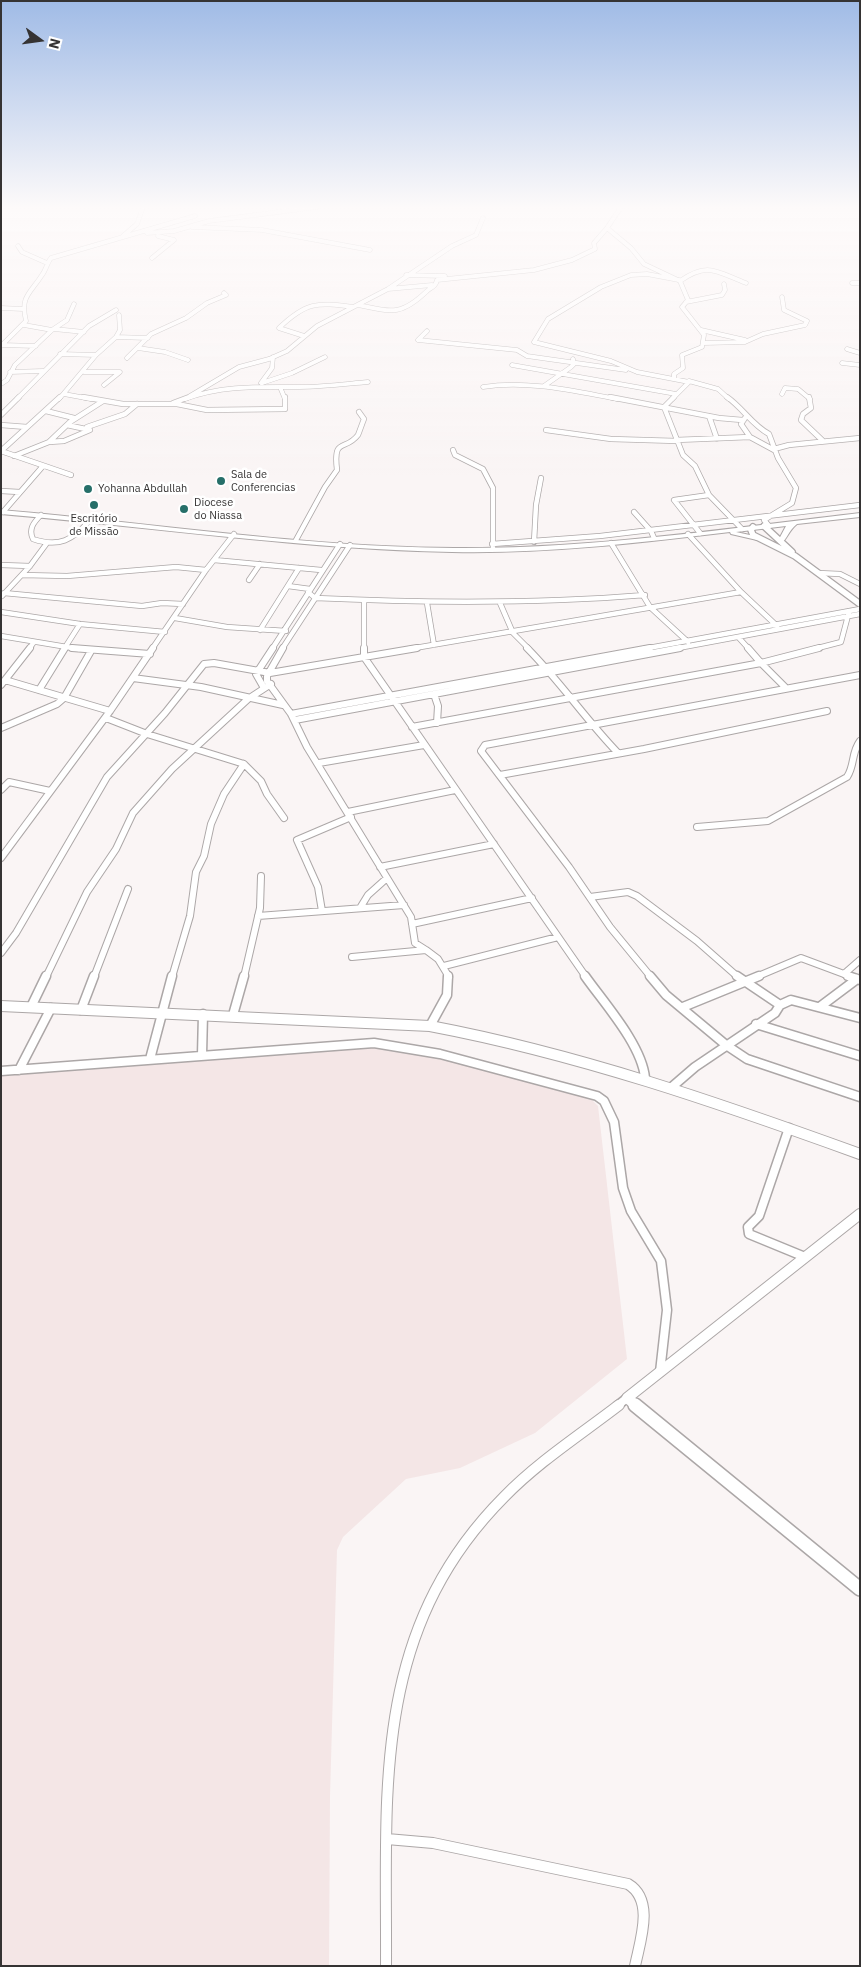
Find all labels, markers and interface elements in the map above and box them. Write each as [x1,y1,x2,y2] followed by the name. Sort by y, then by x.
[15,15,65,65] north arrow
[45,37,65,51] text: N
[231,468,296,494] place label: Sala de Conferencias
[215,475,227,487] marker: Sala de Conferencias
[98,482,187,496] place label: Yohanna Abdullah
[82,483,94,495] marker: Yohanna Abdullah
[194,496,242,522] place label: Diocese do Niassa
[88,499,100,511] marker: Escritório de Missão
[178,503,190,515] marker: Diocese do Niassa
[69,512,119,538] place label: Escritório de Missão

